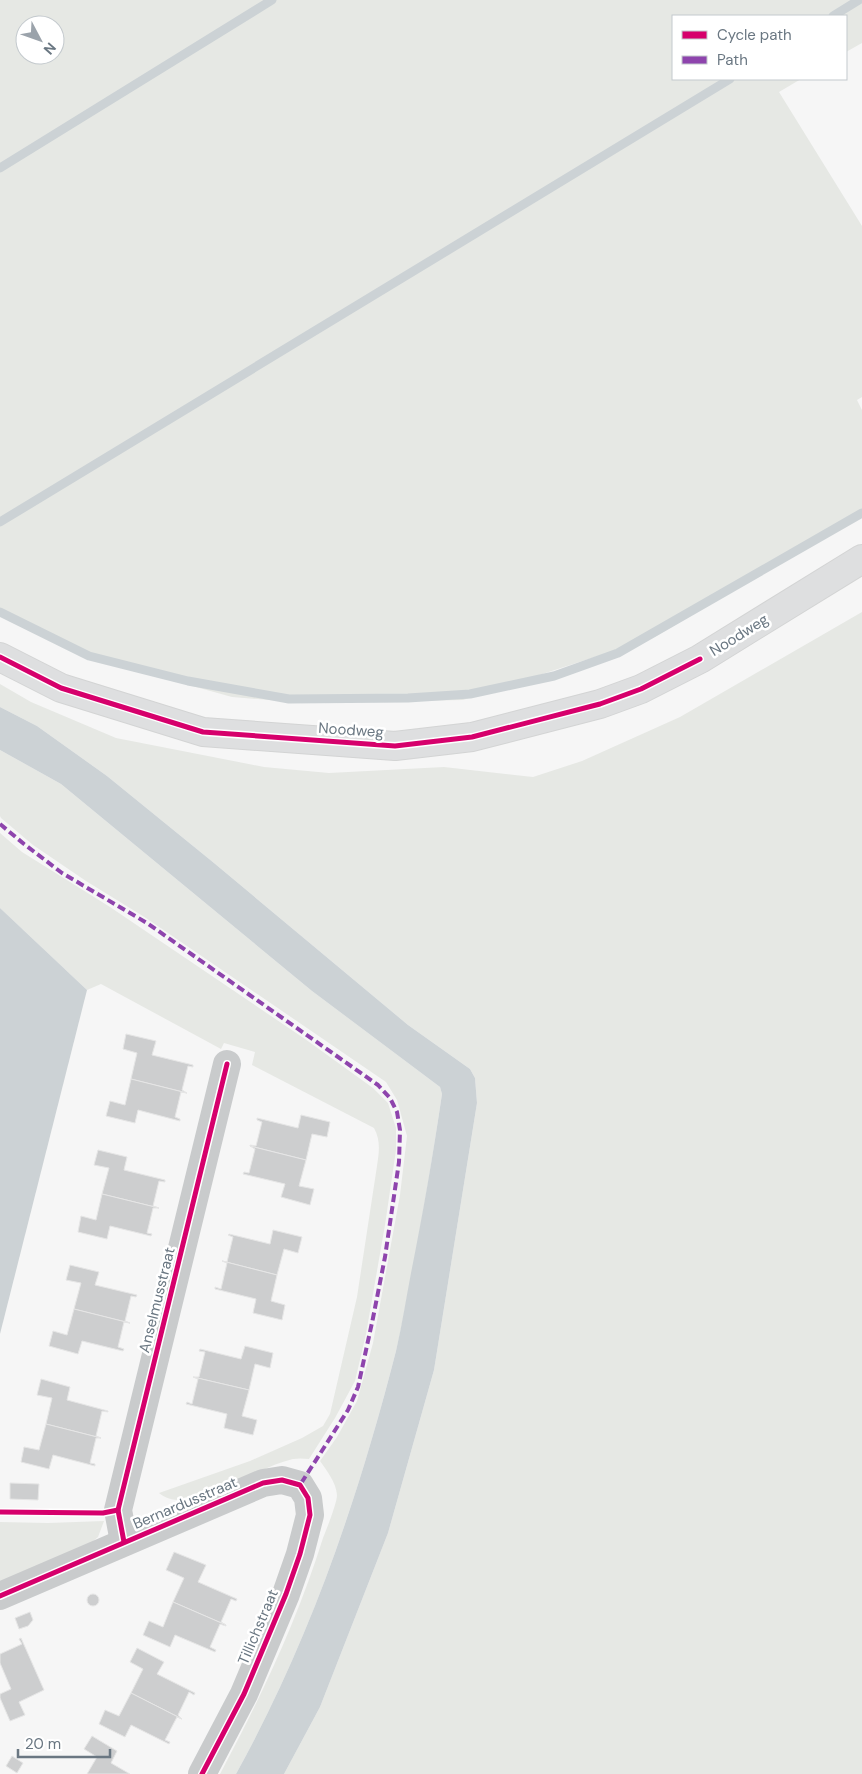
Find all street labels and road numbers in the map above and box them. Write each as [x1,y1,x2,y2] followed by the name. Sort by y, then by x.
[706,609,772,661] street label: Noodweg
[318,718,384,742] street label: Noodweg
[134,1245,180,1355] street label: Anselmusstraat
[130,1472,240,1534] street label: Bernardusstraat
[233,1586,283,1668] street label: Tillichstraat

